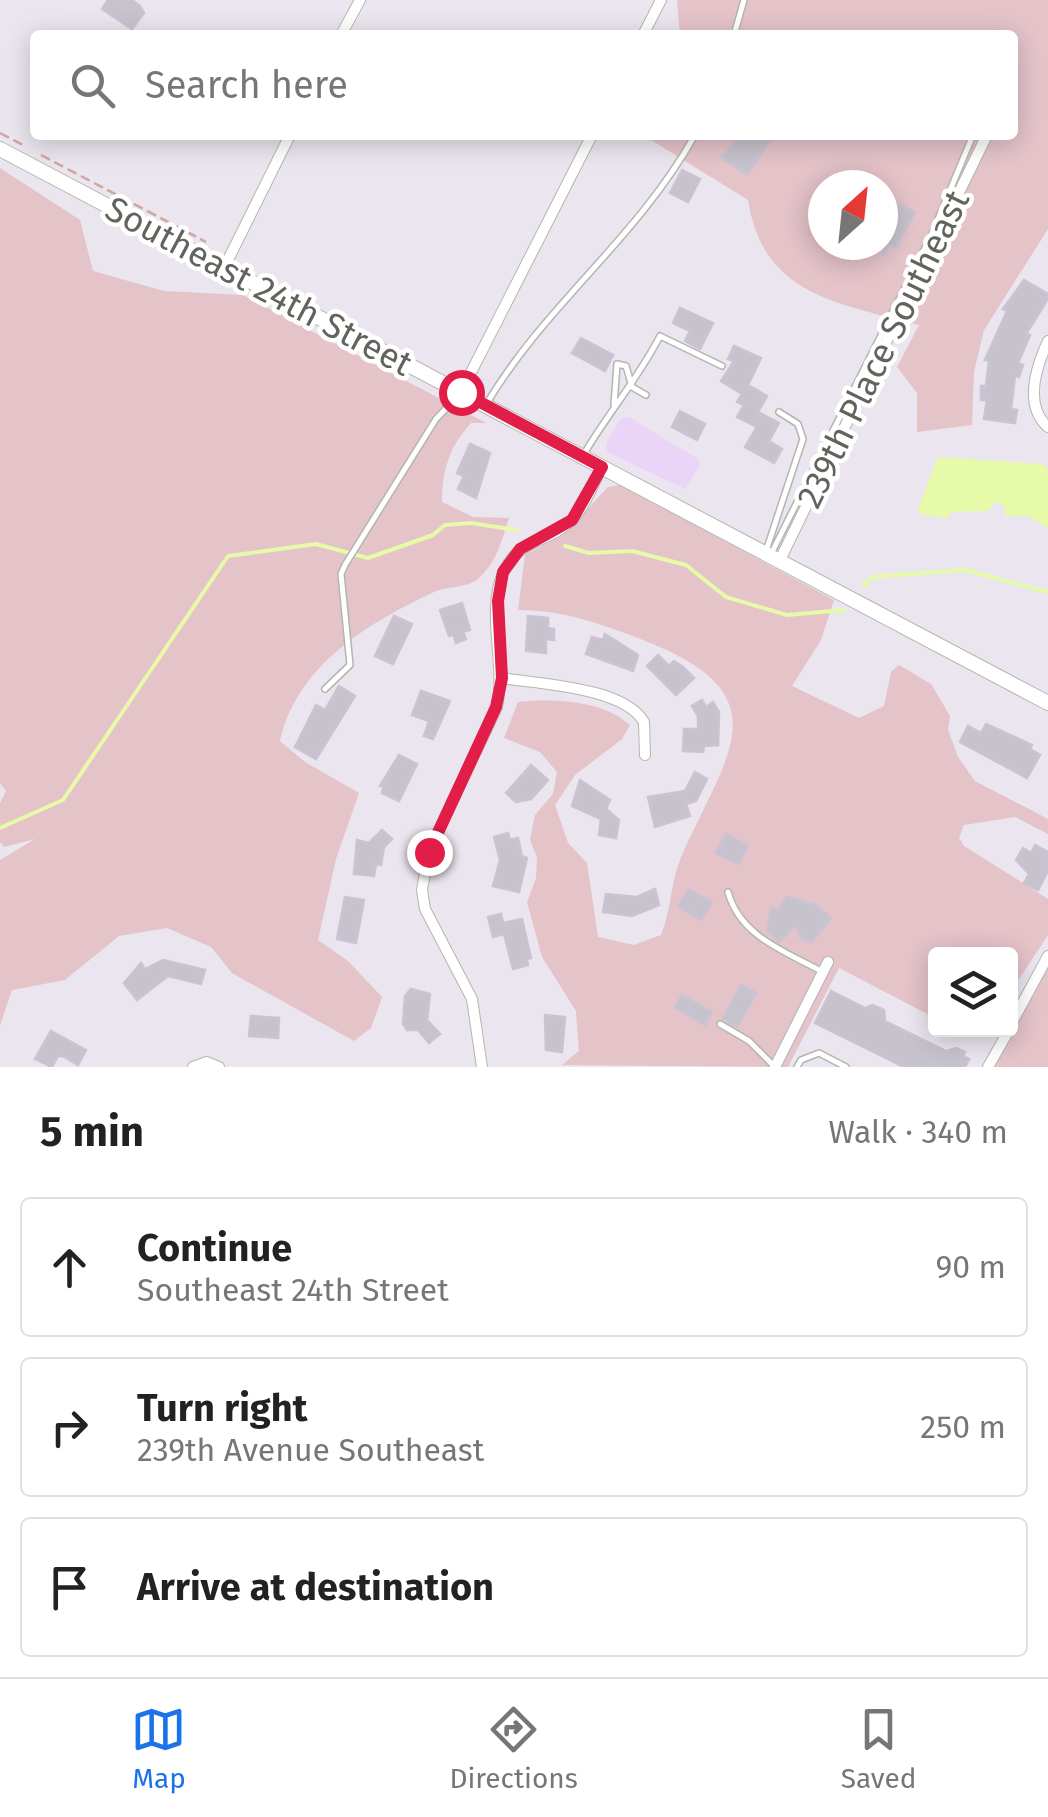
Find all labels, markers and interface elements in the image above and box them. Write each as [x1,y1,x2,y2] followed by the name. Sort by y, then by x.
[30,30,1018,140] search box
[65,58,120,113] icon: search
[145,62,348,108] text: Search here
[808,170,898,260] north arrow
[788,183,978,515] street label: 239th Place Southeast
[99,187,420,385] street label: Southeast 24th Street
[439,370,485,416] route start
[407,830,453,876] route end
[928,947,1018,1037] map controls
[928,947,1018,1037] button: layers
[40,1107,144,1157] text: 5 min
[828,1113,1008,1151] text: Walk · 340 m
[137,1225,292,1271] text: Continue
[42,1240,97,1295] icon: ahead
[935,1248,1006,1286] text: 90 m
[137,1271,449,1309] text: Southeast 24th Street
[137,1385,307,1431] text: Turn right
[42,1400,97,1455] icon: right
[920,1408,1006,1446] text: 250 m
[137,1431,484,1469] text: 239th Avenue Southeast
[42,1560,97,1615] icon: arrive
[137,1564,494,1610] text: Arrive at destination
[131,1702,186,1795] tab: Map
[449,1702,578,1795] tab: Directions
[841,1702,917,1795] tab: Saved

